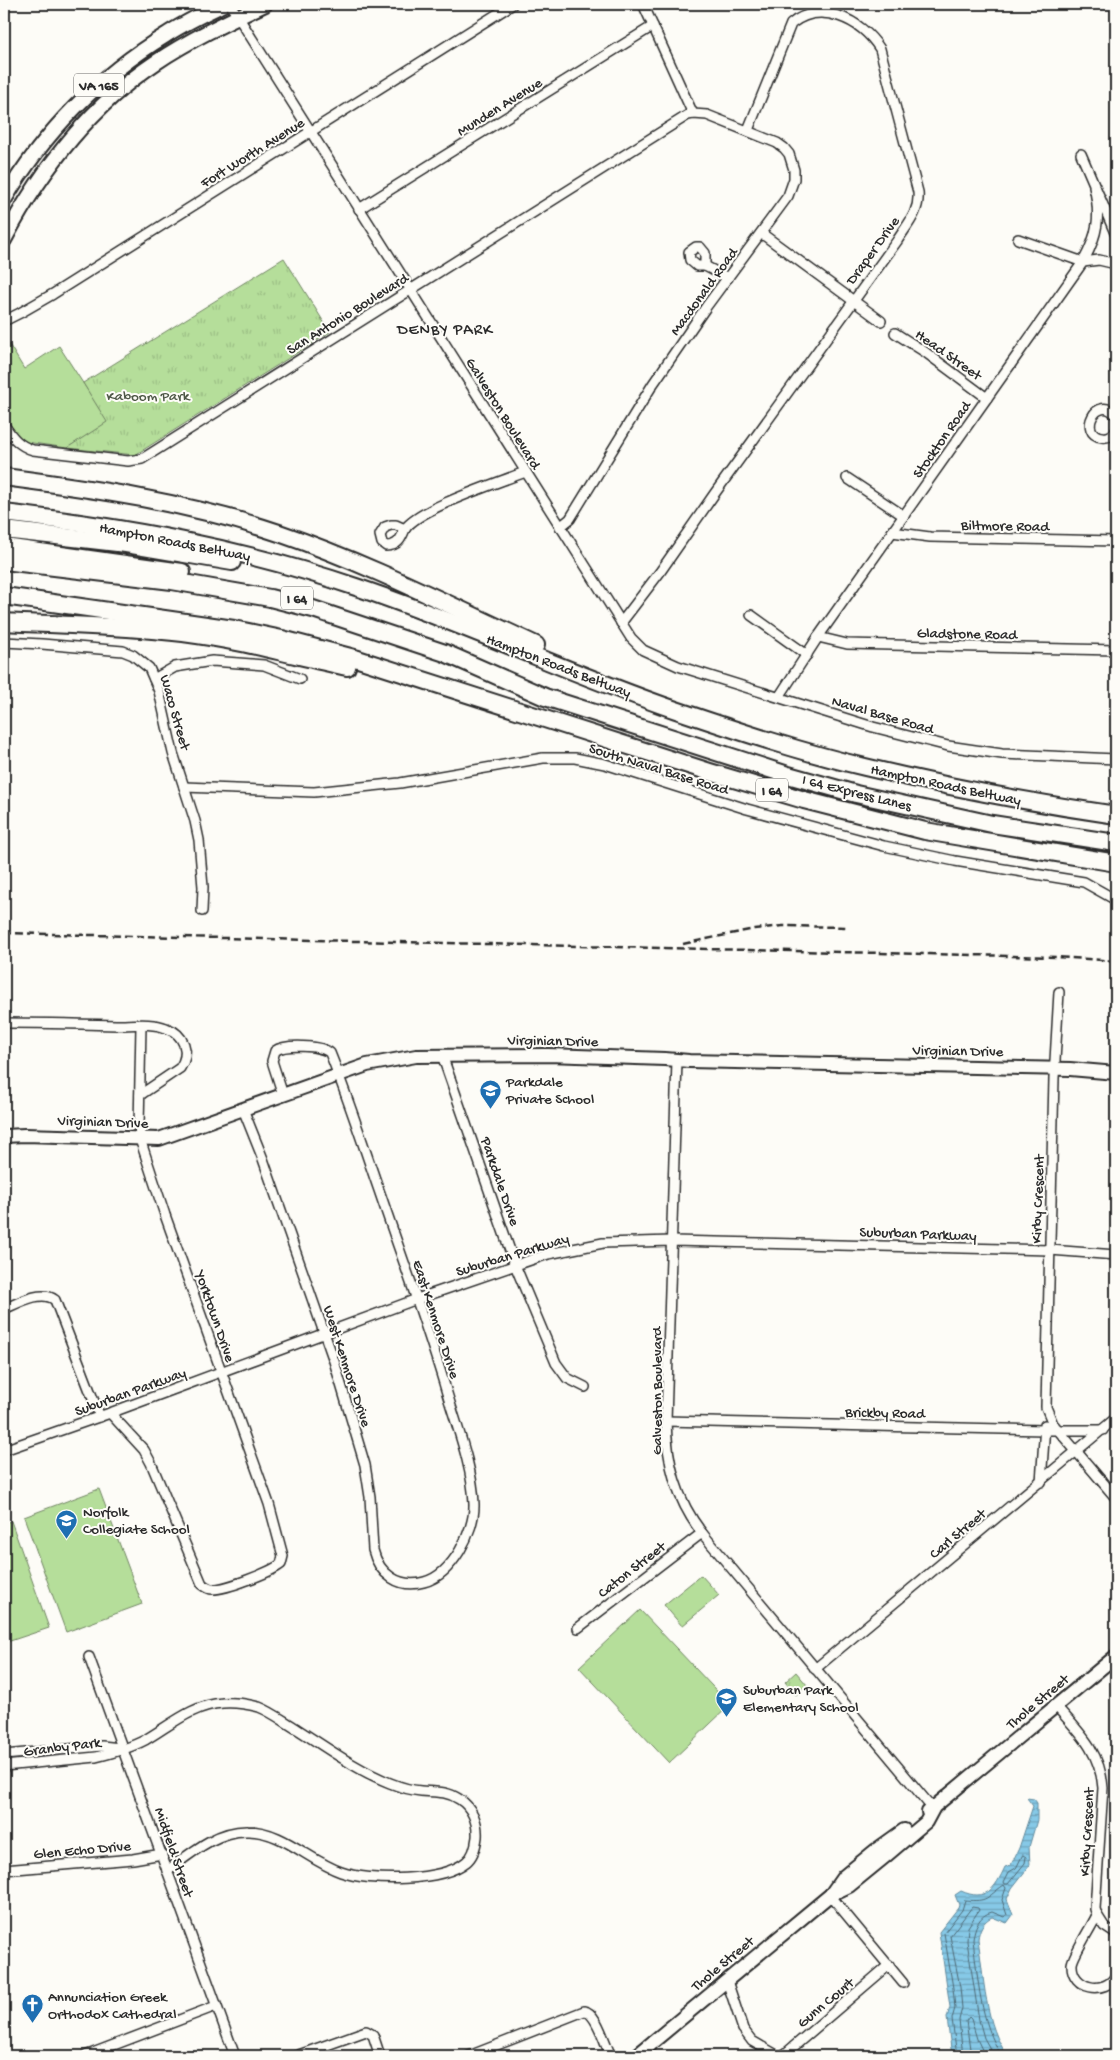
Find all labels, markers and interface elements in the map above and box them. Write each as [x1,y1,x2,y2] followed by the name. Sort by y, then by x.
[74,74,124,96] road number: VA 165
[454,74,546,141] street label: Munden Avenue
[197,114,309,193] street label: Fort Worth Avenue
[842,213,905,290] street label: Draper Drive
[667,244,743,340] street label: Macdonald Road
[284,269,413,359] street label: San Antonio Boulevard
[396,322,494,341] district label: DENBY PARK
[911,326,986,386] street label: Head Street
[461,355,545,474] street label: Galveston Boulevard
[107,388,191,406] park label: Kaboom Park
[909,397,977,482] street label: Stockton Road
[960,517,1050,537] street label: Biltmore Road
[98,519,252,567] street label: Hampton Roads Beltway
[281,586,313,610] road number: I 64
[917,625,1019,645] street label: Gladstone Road
[483,631,634,703] street label: Hampton Roads Beltway
[155,673,194,754] street label: Waco Street
[829,693,937,739] street label: Naval Base Road
[586,740,732,800] street label: South Naval Base Road
[869,761,1023,811] street label: Hampton Roads Beltway
[800,772,913,816] street label: I 64 Express Lanes
[756,778,788,802] road number: I 64
[506,1032,599,1052] street label: Virginian Drive
[911,1042,1004,1062] street label: Virginian Drive
[505,1074,594,1109] place label: Parkdale Private School
[478,1078,502,1109] school or university icon: Parkdale Private School
[56,1112,149,1134] street label: Virginian Drive
[475,1134,523,1229] street label: Parkdale Drive
[1028,1153,1050,1244] street label: Kirby Crescent
[859,1224,977,1246] street label: Suburban Parkway
[454,1230,572,1282] street label: Suburban Parkway
[407,1258,463,1381] street label: East Kenmore Drive
[189,1267,238,1365] street label: Yorktown Drive
[318,1304,374,1430] street label: West Kenmore Drive
[649,1326,667,1455] street label: Galveston Boulevard
[73,1364,189,1421] street label: Suburban Parkway
[844,1404,926,1424] street label: Brickby Road
[83,1504,190,1539] place label: Norfolk Collegiate School
[926,1504,992,1563] street label: Carl Street
[55,1508,79,1539] school or university icon: Norfolk Collegiate School
[595,1537,671,1603] street label: Caton Street
[1003,1670,1075,1735] street label: Thole Street
[743,1682,859,1717] place label: Suburban Park Elementary School
[715,1686,739,1717] school or university icon: Suburban Park Elementary School
[23,1734,103,1762] street label: Granby Park
[1077,1786,1099,1877] street label: Kirby Crescent
[149,1805,197,1902] street label: Midfield Street
[33,1838,132,1864] street label: Glen Echo Drive
[688,1932,760,1997] street label: Thole Street
[794,1973,860,2033] street label: Gunn Court
[48,1989,176,2024] place label: Annunciation Greek Orthodox Cathedral
[20,1993,44,2024] church icon: Annunciation Greek Orthodox Cathedral

